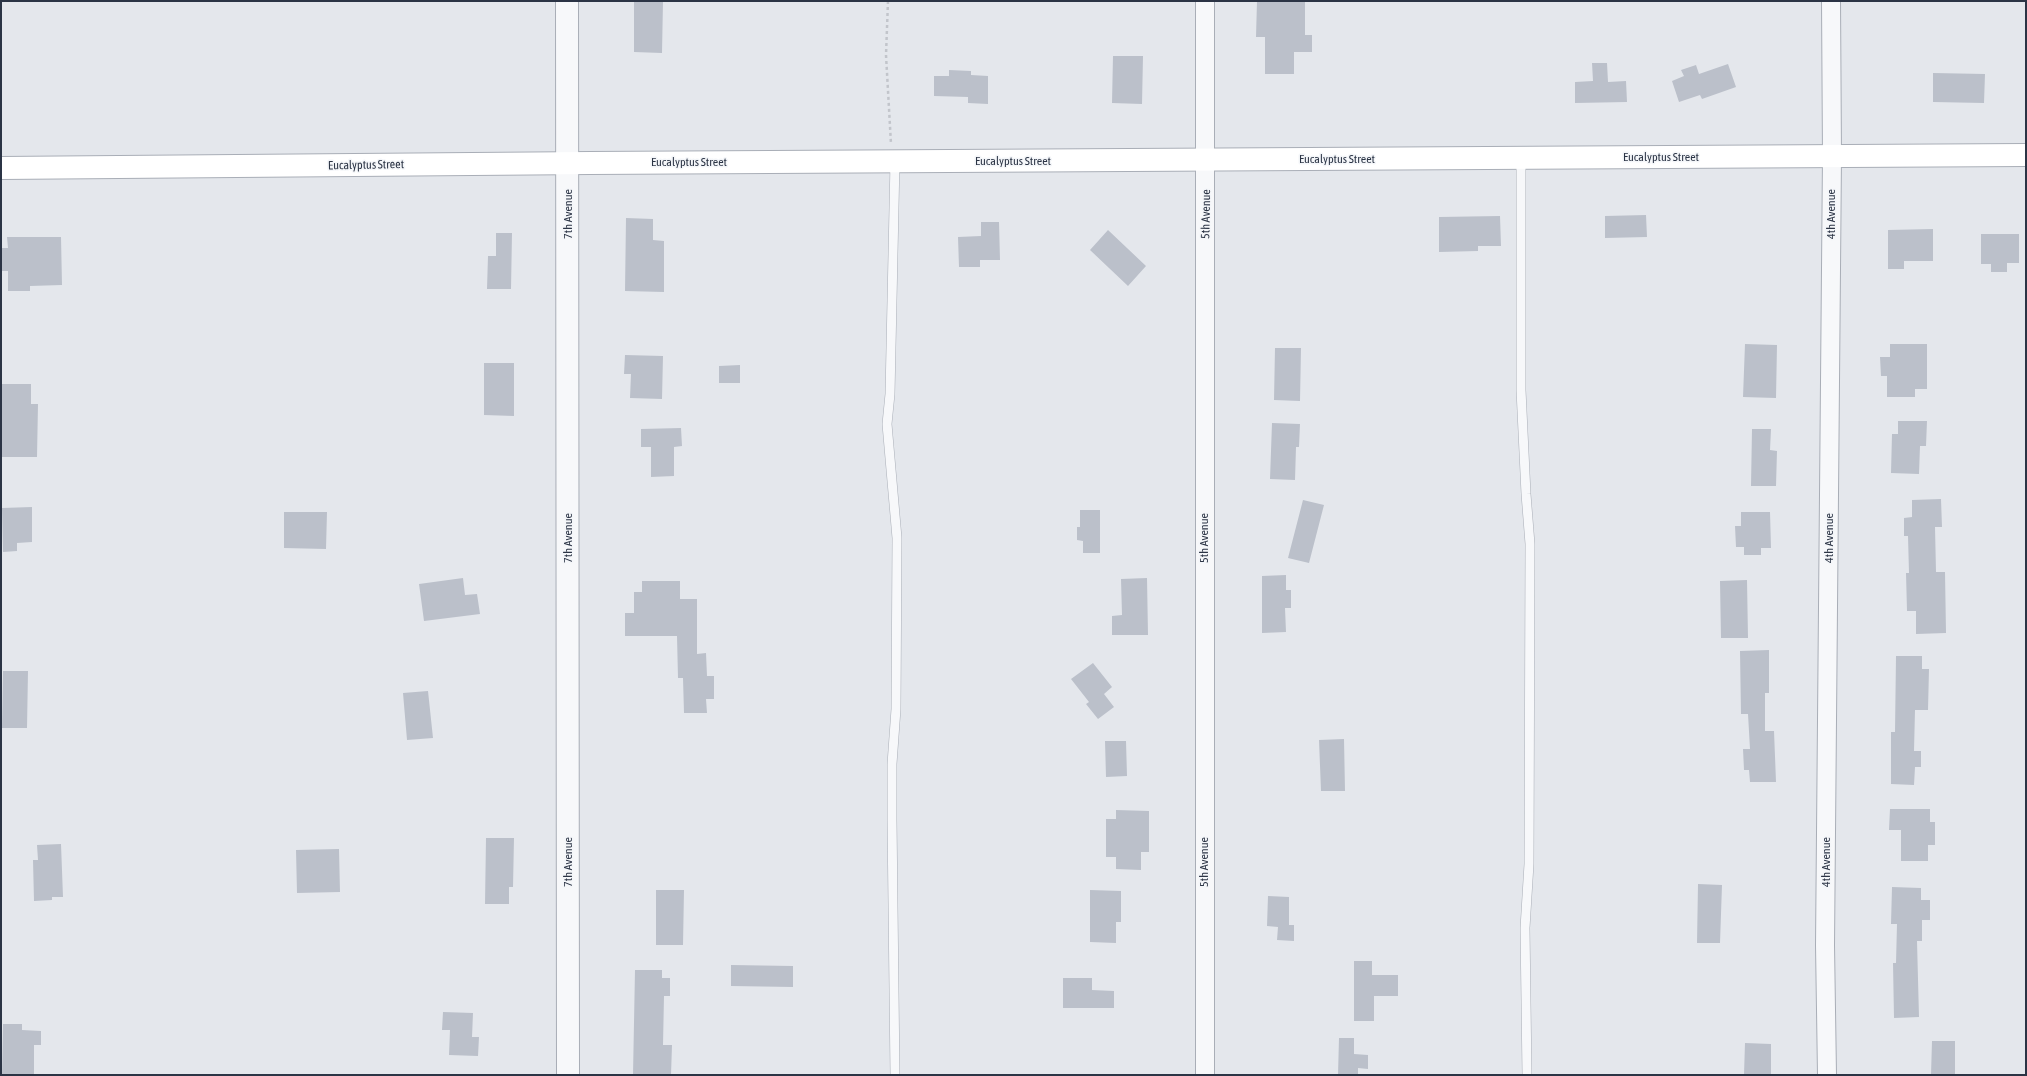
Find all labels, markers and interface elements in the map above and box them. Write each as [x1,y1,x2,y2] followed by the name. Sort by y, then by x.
[1623,150,1699,164] street label: Eucalyptus Street
[1299,152,1375,166] street label: Eucalyptus Street
[975,154,1051,168] street label: Eucalyptus Street
[651,155,727,169] street label: Eucalyptus Street
[328,157,404,173] street label: Eucalyptus Street
[561,189,575,239] street label: 7th Avenue
[1198,189,1214,239] street label: 5th Avenue
[1824,189,1838,239] street label: 4th Avenue
[561,513,575,563] street label: 7th Avenue
[1197,513,1211,563] street label: 5th Avenue
[1822,513,1836,563] street label: 4th Avenue
[561,837,575,887] street label: 7th Avenue
[1197,837,1211,887] street label: 5th Avenue
[1819,837,1833,887] street label: 4th Avenue

